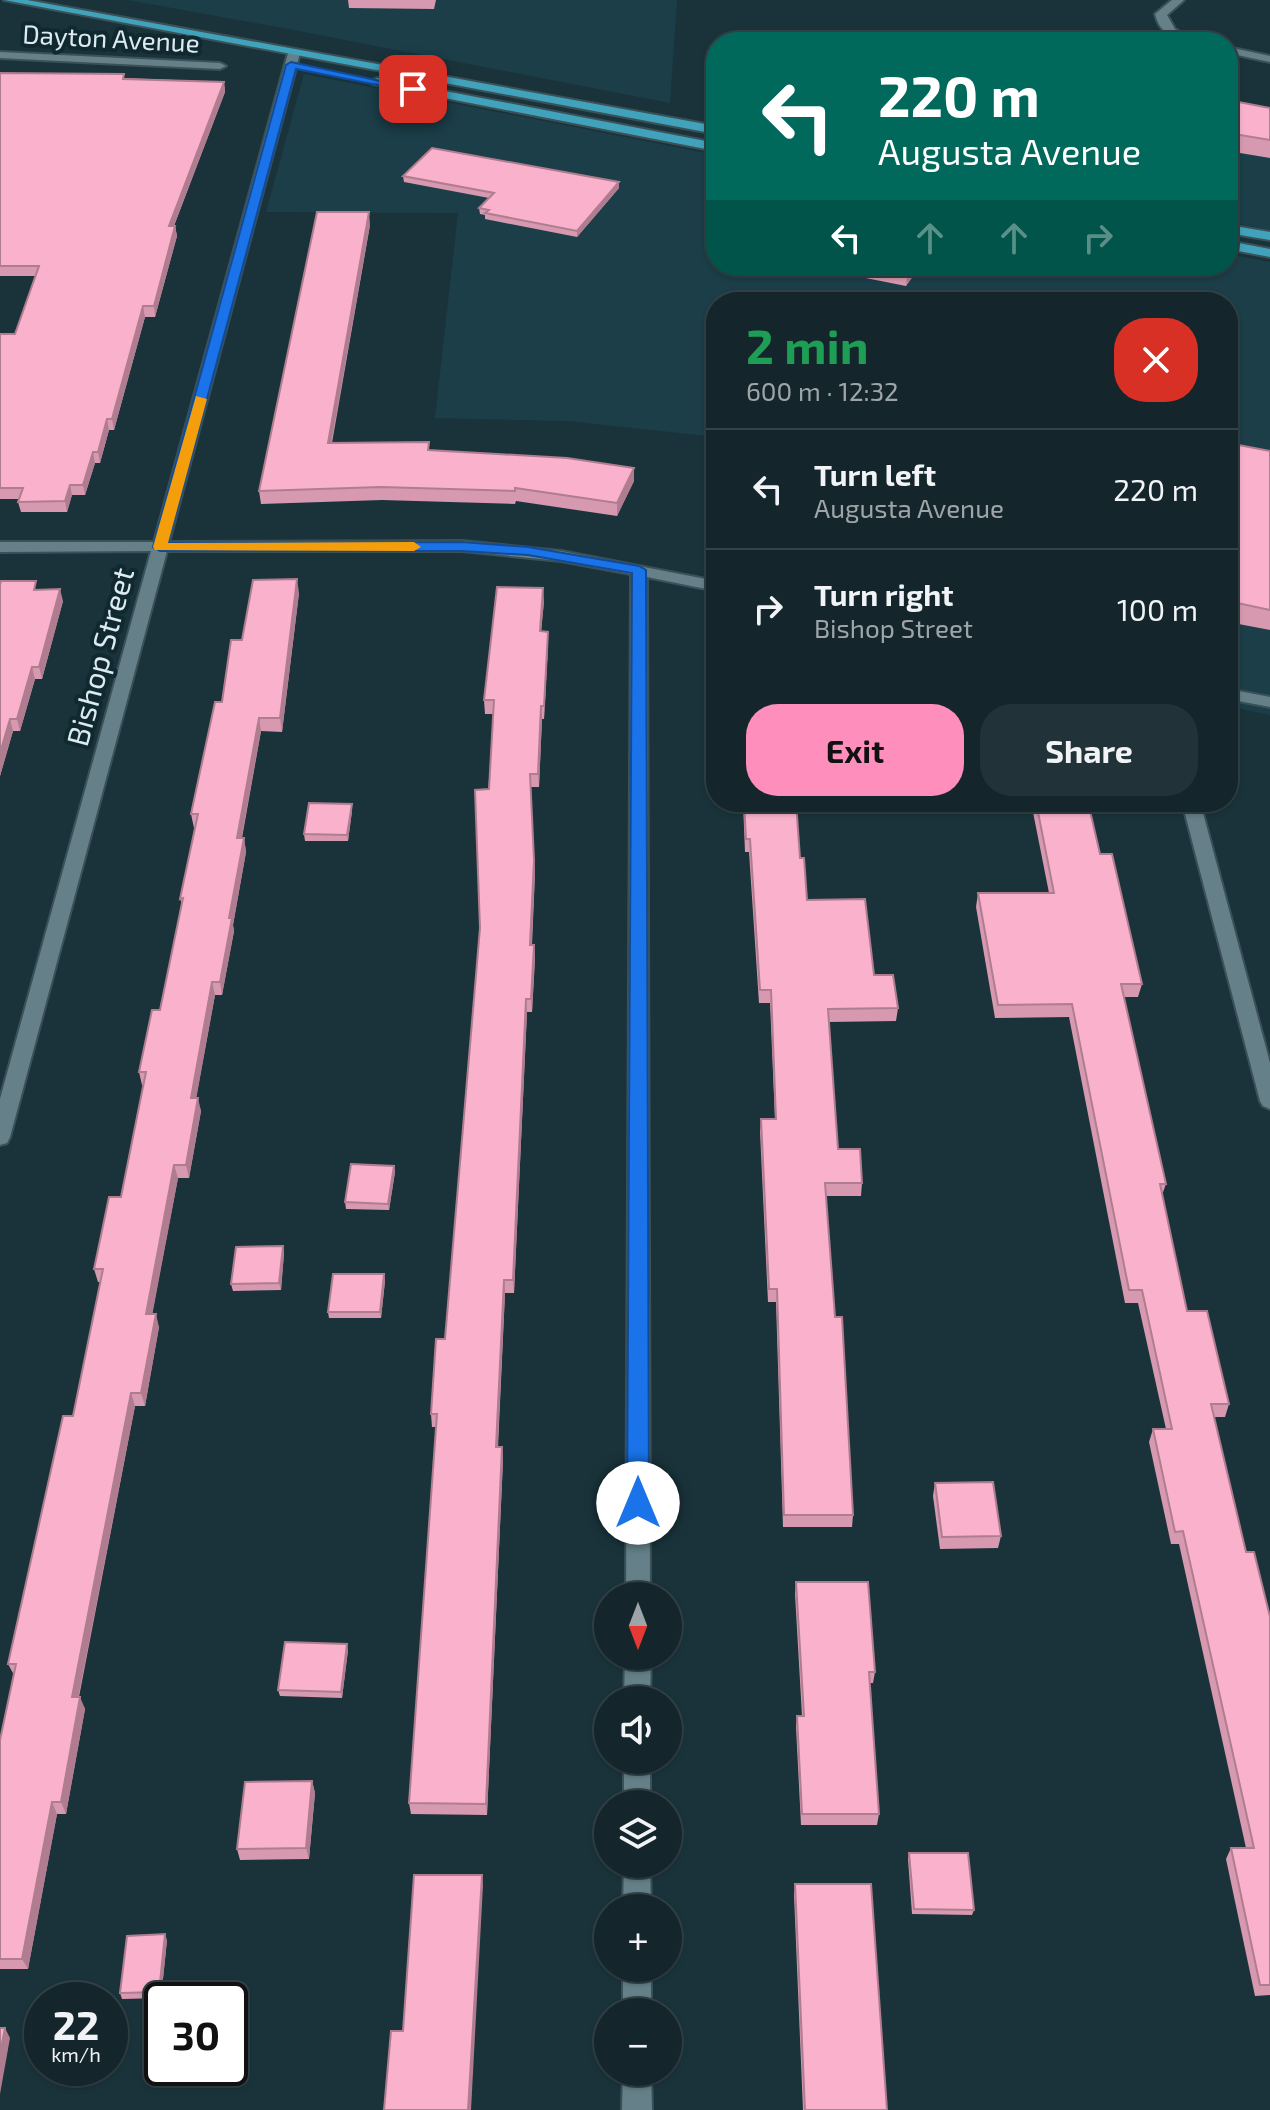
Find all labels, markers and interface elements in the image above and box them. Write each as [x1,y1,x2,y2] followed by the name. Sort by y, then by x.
[22,17,200,58] street label: Dayton Avenue
[379,55,447,123] pin
[878,61,1040,128] text: 220 m
[746,64,850,168] icon: left
[391,67,435,111] icon: arrive
[878,129,1141,172] text: Augusta Avenue
[824,216,868,260] icon: left
[908,216,952,260] icon: ahead
[992,216,1036,260] icon: ahead
[1076,216,1120,260] icon: right
[746,316,869,374] text: 2 min
[1114,318,1198,402] button: close
[746,375,899,406] text: 600 m · 12:32
[814,456,936,492] text: Turn left
[746,467,790,511] icon: left
[1113,471,1198,507] text: 220 m
[814,492,1004,523] text: Augusta Avenue
[58,563,140,750] street label: Bishop Street
[814,576,954,612] text: Turn right
[746,587,790,631] icon: right
[1117,591,1198,627] text: 100 m
[814,612,973,643] text: Bishop Street
[746,704,964,796] button: Exit
[980,704,1198,796] button: Share
[596,1461,680,1545] position arrow
[594,1582,682,1670] north arrow
[594,1582,682,2086] map controls
[594,1686,682,1774] button: sound
[594,1790,682,1878] button: layers
[594,1894,682,1982] button: +
[144,1982,248,2086] speed limit sign: 30
[594,1998,682,2086] button: −
[53,2000,99,2048] text: 22
[51,2042,101,2066] text: km/h

